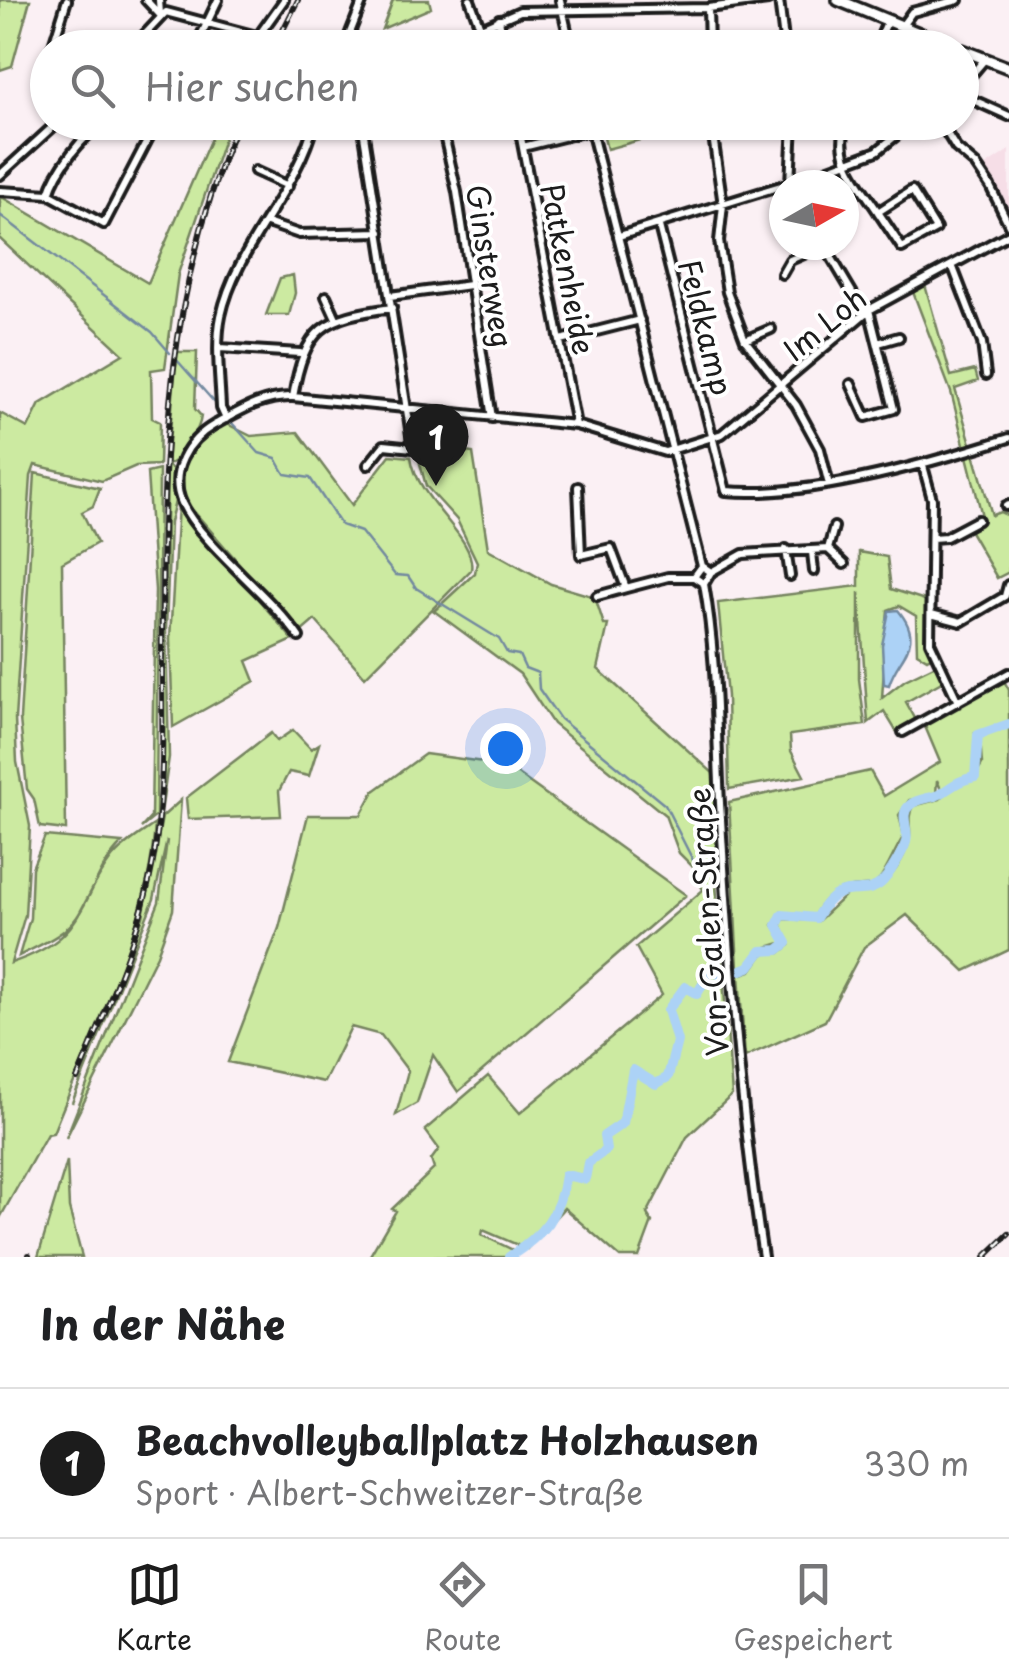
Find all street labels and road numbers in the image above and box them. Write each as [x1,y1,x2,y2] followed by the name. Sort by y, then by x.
[530,180,608,358] street label: Patkenheide
[456,181,526,351] street label: Ginsterweg
[668,254,746,400] street label: Feldkamp
[772,275,876,371] street label: Im Loh
[675,786,739,1058] street label: Von-Galen-Straße

